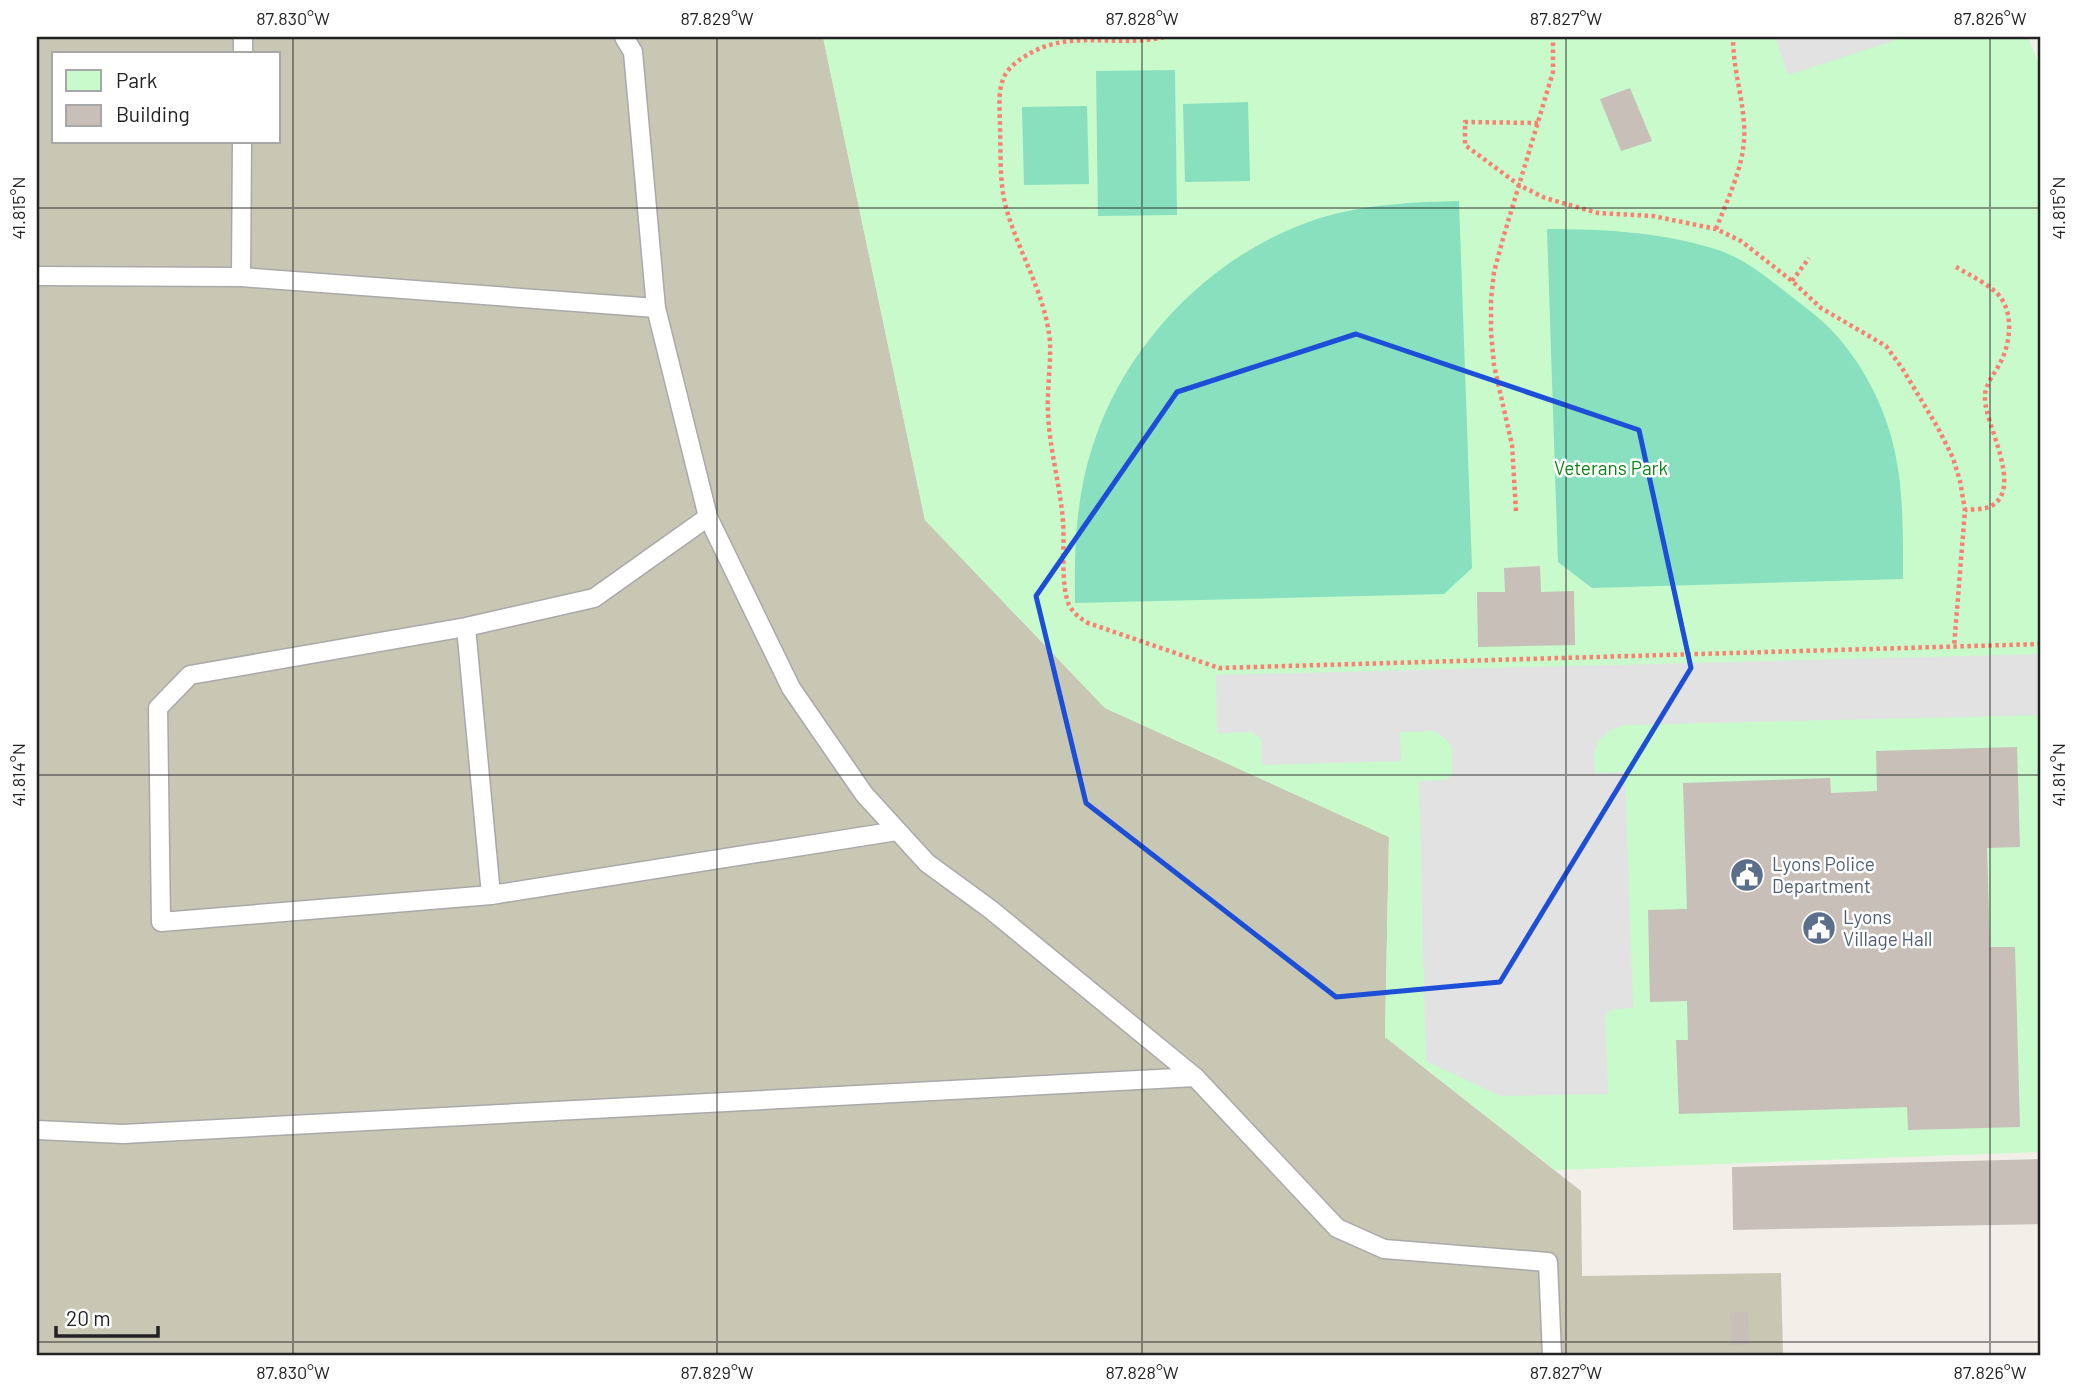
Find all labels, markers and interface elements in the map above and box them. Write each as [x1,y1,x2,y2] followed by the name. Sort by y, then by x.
[256,7,330,29] text: 87.830°W
[680,7,754,29] text: 87.829°W
[1105,7,1179,29] text: 87.828°W
[1530,7,1602,29] text: 87.827°W
[1953,7,2027,29] text: 87.826°W
[52,52,280,144] legend
[116,67,157,92] text: Park
[116,101,190,126] text: Building
[7,176,29,240] text: 41.815°N
[2047,176,2069,240] text: 41.815°N
[1554,456,1668,479] park label: Veterans Park
[7,743,29,807] text: 41.814°N
[2047,743,2069,807] text: 41.814°N
[1772,852,1875,897] place label: Lyons Police Department
[1728,856,1766,894] public building icon: Lyons Police Department
[1843,905,1932,950] place label: Lyons Village Hall
[1800,909,1838,947] public building icon: Lyons Village Hall
[56,1294,158,1338] scale bar
[66,1305,111,1330] text: 20 m
[256,1361,330,1383] text: 87.830°W
[680,1361,754,1383] text: 87.829°W
[1105,1361,1179,1383] text: 87.828°W
[1530,1361,1602,1383] text: 87.827°W
[1953,1361,2027,1383] text: 87.826°W

